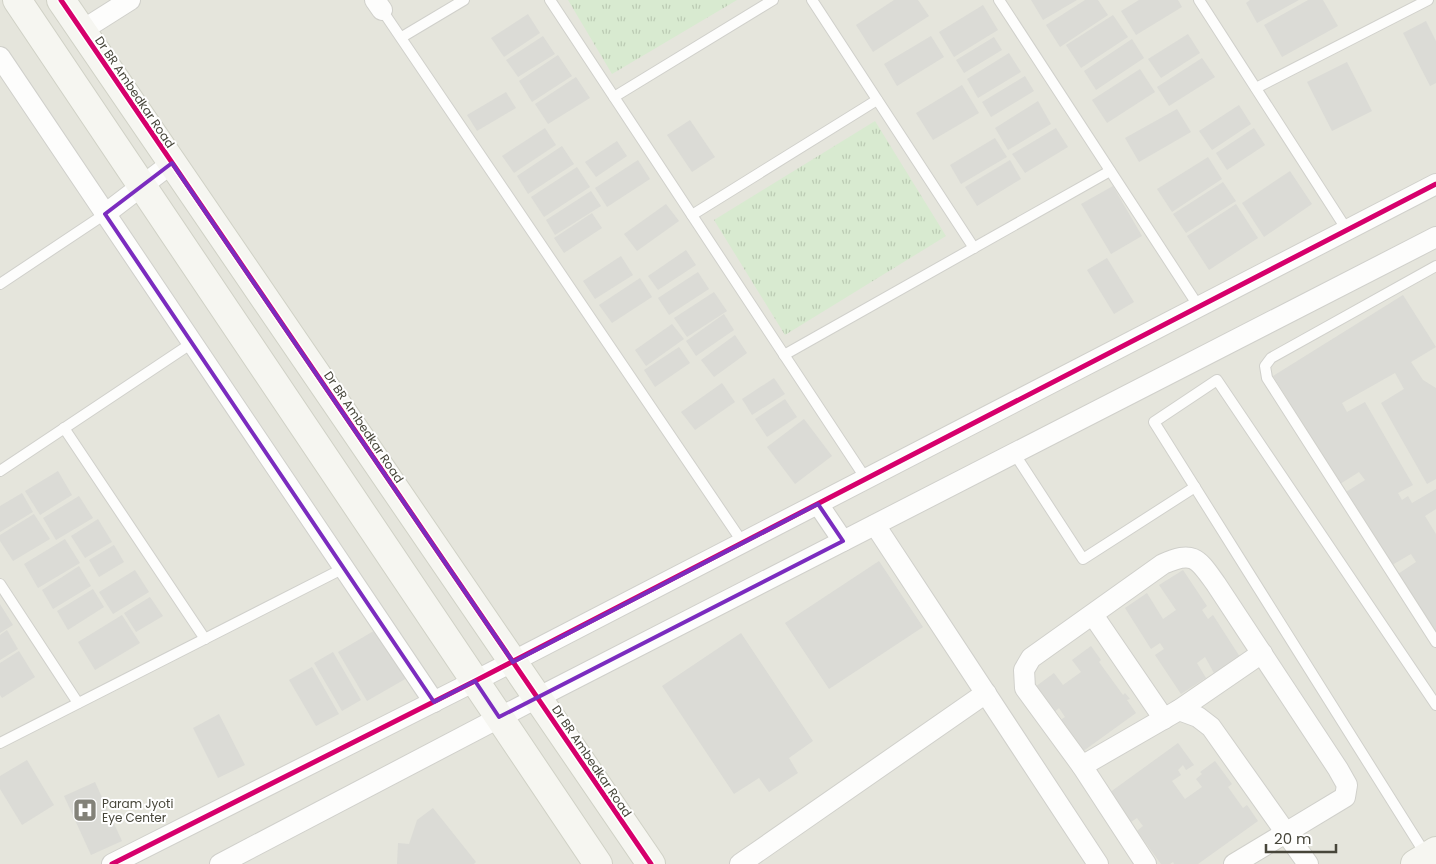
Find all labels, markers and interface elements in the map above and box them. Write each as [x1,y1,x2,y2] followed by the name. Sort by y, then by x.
[91,33,179,151] street label: Dr BR Ambedkar Road
[320,368,408,486] street label: Dr BR Ambedkar Road
[548,702,636,820] street label: Dr BR Ambedkar Road
[102,795,173,826] place label: Param Jyoti Eye Center
[72,797,98,823] hospital icon: Param Jyoti Eye Center
[1266,822,1336,854] scale bar
[1274,828,1312,849] text: 20 m

